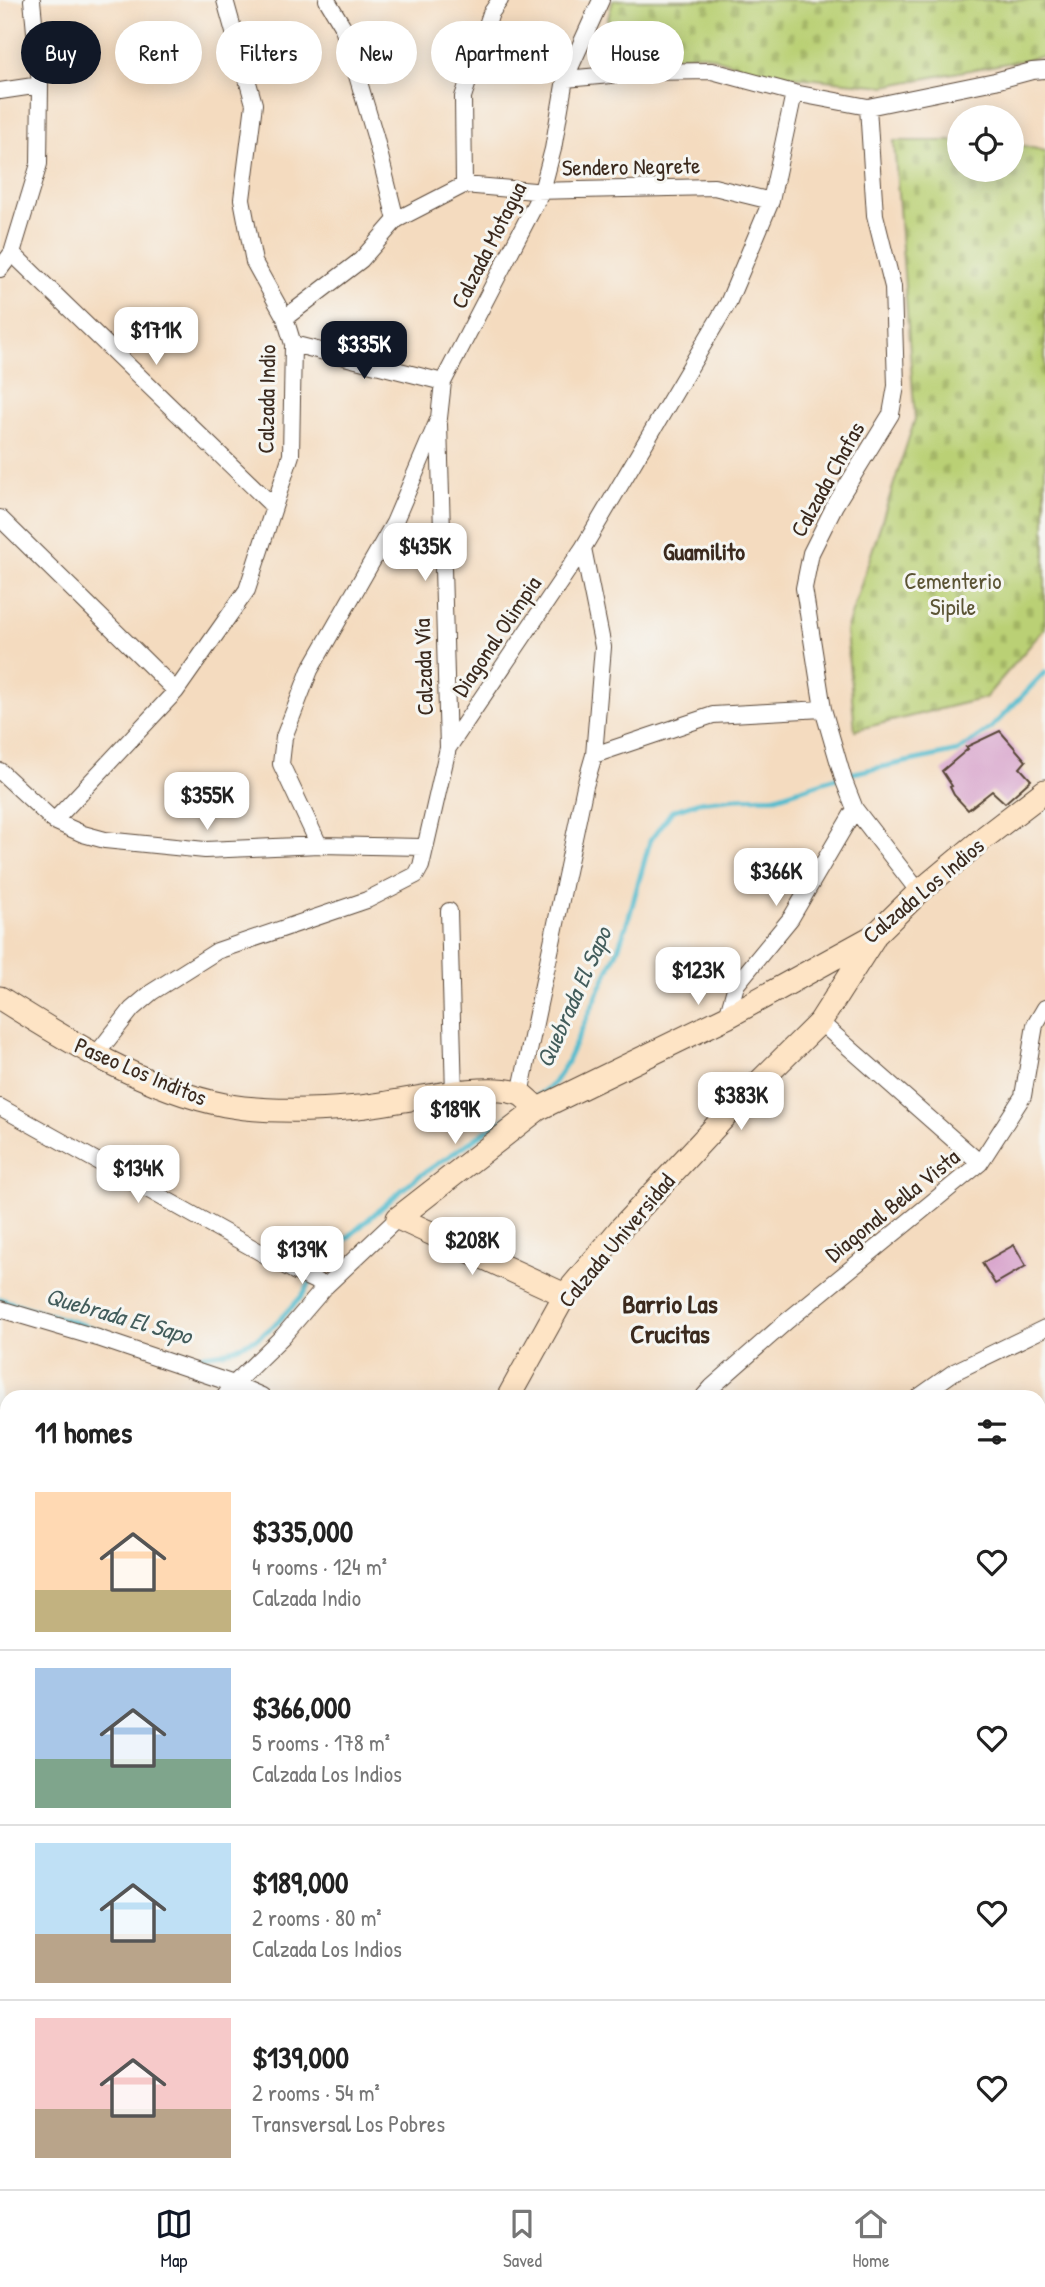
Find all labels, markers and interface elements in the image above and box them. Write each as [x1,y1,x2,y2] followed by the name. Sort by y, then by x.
[21,21,101,84] chip: Buy
[115,21,202,84] chip: Rent
[216,21,322,84] chip: Filters
[336,21,417,84] chip: New
[431,21,573,84] chip: Apartment
[587,21,684,84] chip: House
[947,105,1024,182] map controls
[947,105,1024,182] button: locate
[562,149,700,183] street label: Sendero Negrete
[443,176,533,314] street label: Calzada Motagua
[107,308,205,367] pin: $171K
[130,314,182,345] text: $171K
[315,322,413,381] pin: $335K
[337,328,391,359] text: $335K
[250,344,282,454] street label: Calzada Indio
[783,416,871,542] street label: Calzada Chafas
[376,524,474,583] pin: $435K
[399,530,451,561] text: $435K
[663,535,745,567] district label: Guamilito
[904,565,1002,622] park label: Cementerio Sipile
[444,570,548,702] street label: Diagonal Olimpia
[406,618,440,716] street label: Calzada Vía
[158,772,256,832] pin: $355K
[180,779,234,810] text: $355K
[856,830,990,950] street label: Calzada Los Indios
[727,848,825,908] pin: $366K
[750,855,802,886] text: $366K
[528,920,620,1073] water label: Quebrada El Sapo
[649,948,747,1007] pin: $123K
[671,954,725,985] text: $123K
[70,1029,212,1113] street label: Paseo Los Inditos
[692,1072,790,1132] pin: $383K
[714,1079,768,1110] text: $383K
[406,1086,504,1146] pin: $189K
[430,1093,480,1124] text: $189K
[818,1141,966,1269] street label: Diagonal Bella Vista
[89,1146,187,1205] pin: $134K
[113,1152,163,1183] text: $134K
[551,1166,681,1314] street label: Calzada Universidad
[423,1218,521,1277] pin: $208K
[445,1224,499,1255] text: $208K
[253,1226,351,1286] pin: $139K
[277,1233,327,1264] text: $139K
[42,1279,198,1353] water label: Quebrada El Sapo
[622,1286,718,1351] district label: Barrio Las Crucitas
[35,1412,132,1452] text: 11 homes
[973,1413,1011,1451] icon: filters
[252,1511,353,1551] text: $335,000
[91,1520,175,1604] icon: home
[973,1543,1011,1581] icon: heart
[252,1551,387,1582] text: 4 rooms · 124 m²
[252,1582,361,1613] text: Calzada Indio
[252,1687,351,1727] text: $366,000
[91,1696,175,1780] icon: home
[973,1719,1011,1757] icon: heart
[252,1727,390,1758] text: 5 rooms · 178 m²
[252,1758,402,1789] text: Calzada Los Indios
[252,1862,348,1902] text: $189,000
[91,1871,175,1955] icon: home
[973,1894,1011,1932] icon: heart
[252,1902,382,1933] text: 2 rooms · 80 m²
[252,1933,402,1964] text: Calzada Los Indios
[252,2037,349,2077] text: $139,000
[91,2046,175,2130] icon: home
[973,2069,1011,2107] icon: heart
[252,2077,380,2108] text: 2 rooms · 54 m²
[252,2108,445,2139] text: Transversal Los Pobres
[155,2205,193,2273] tab: Map
[503,2205,542,2273] tab: Saved
[852,2205,890,2273] tab: Home

